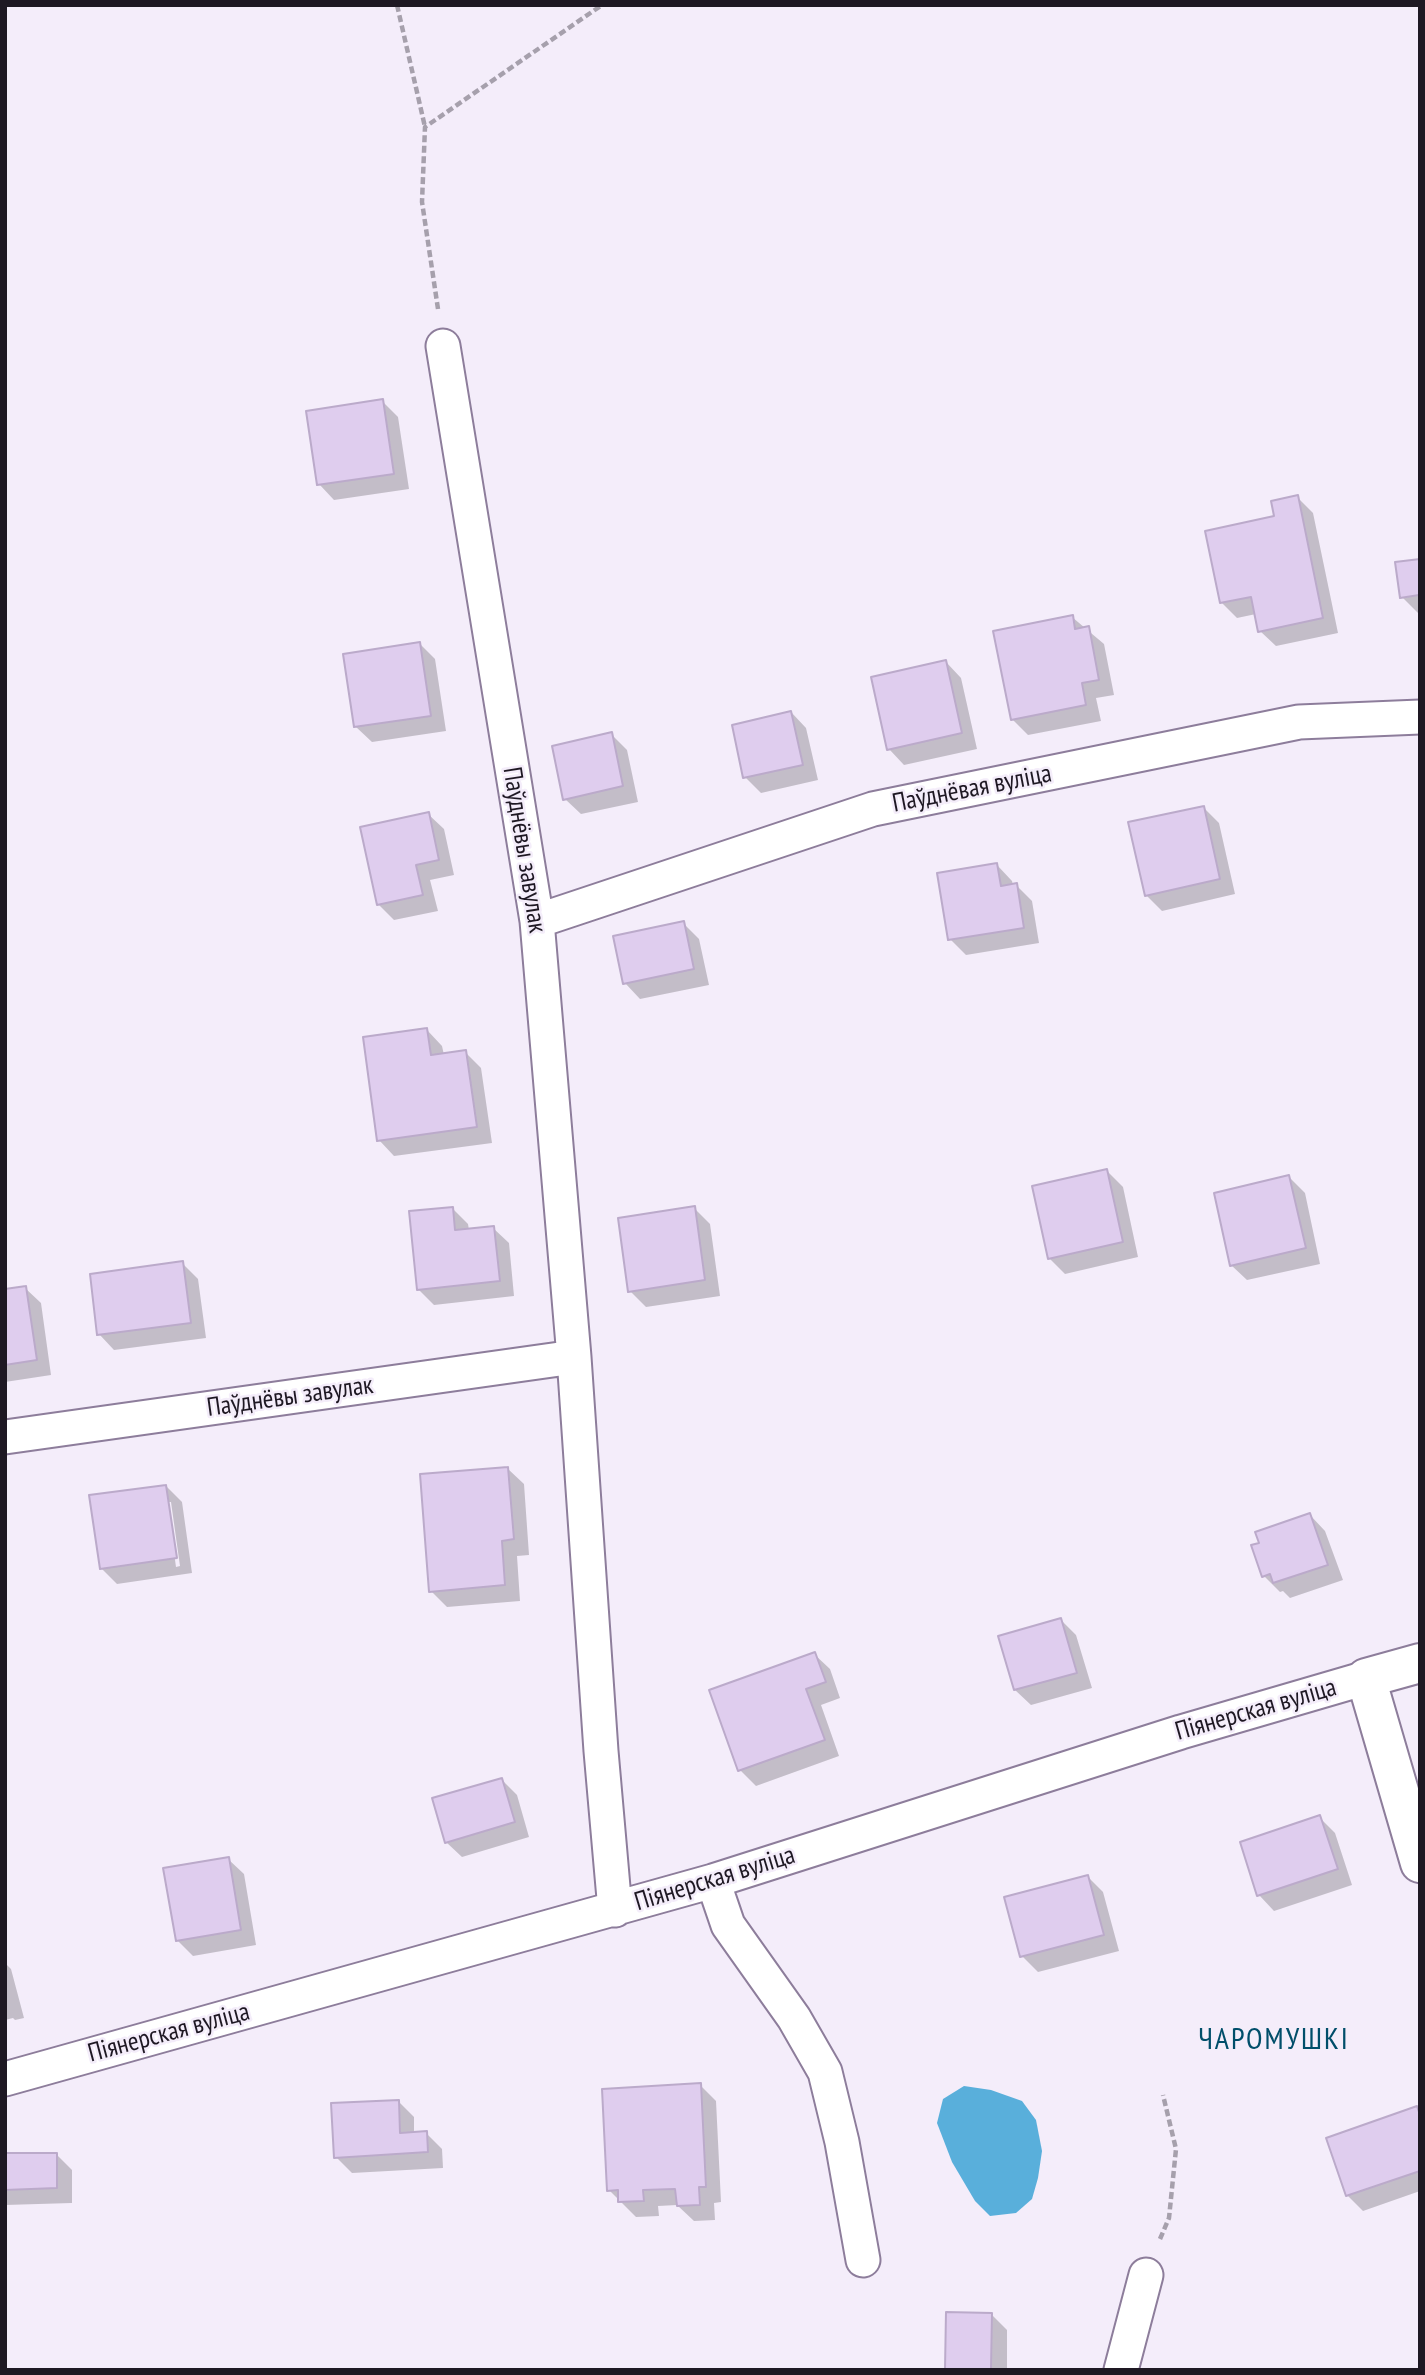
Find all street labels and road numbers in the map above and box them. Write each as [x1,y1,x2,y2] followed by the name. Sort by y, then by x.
[890,758,1054,820] street label: Паўднёвая вуліца
[495,765,553,935] street label: Паўднёвы завулак
[205,1370,375,1424] street label: Паўднёвы завулак
[1172,1672,1340,1748] street label: Піянерская вуліца
[631,1840,799,1918] street label: Піянерская вуліца
[85,1996,253,2070] street label: Піянерская вуліца

